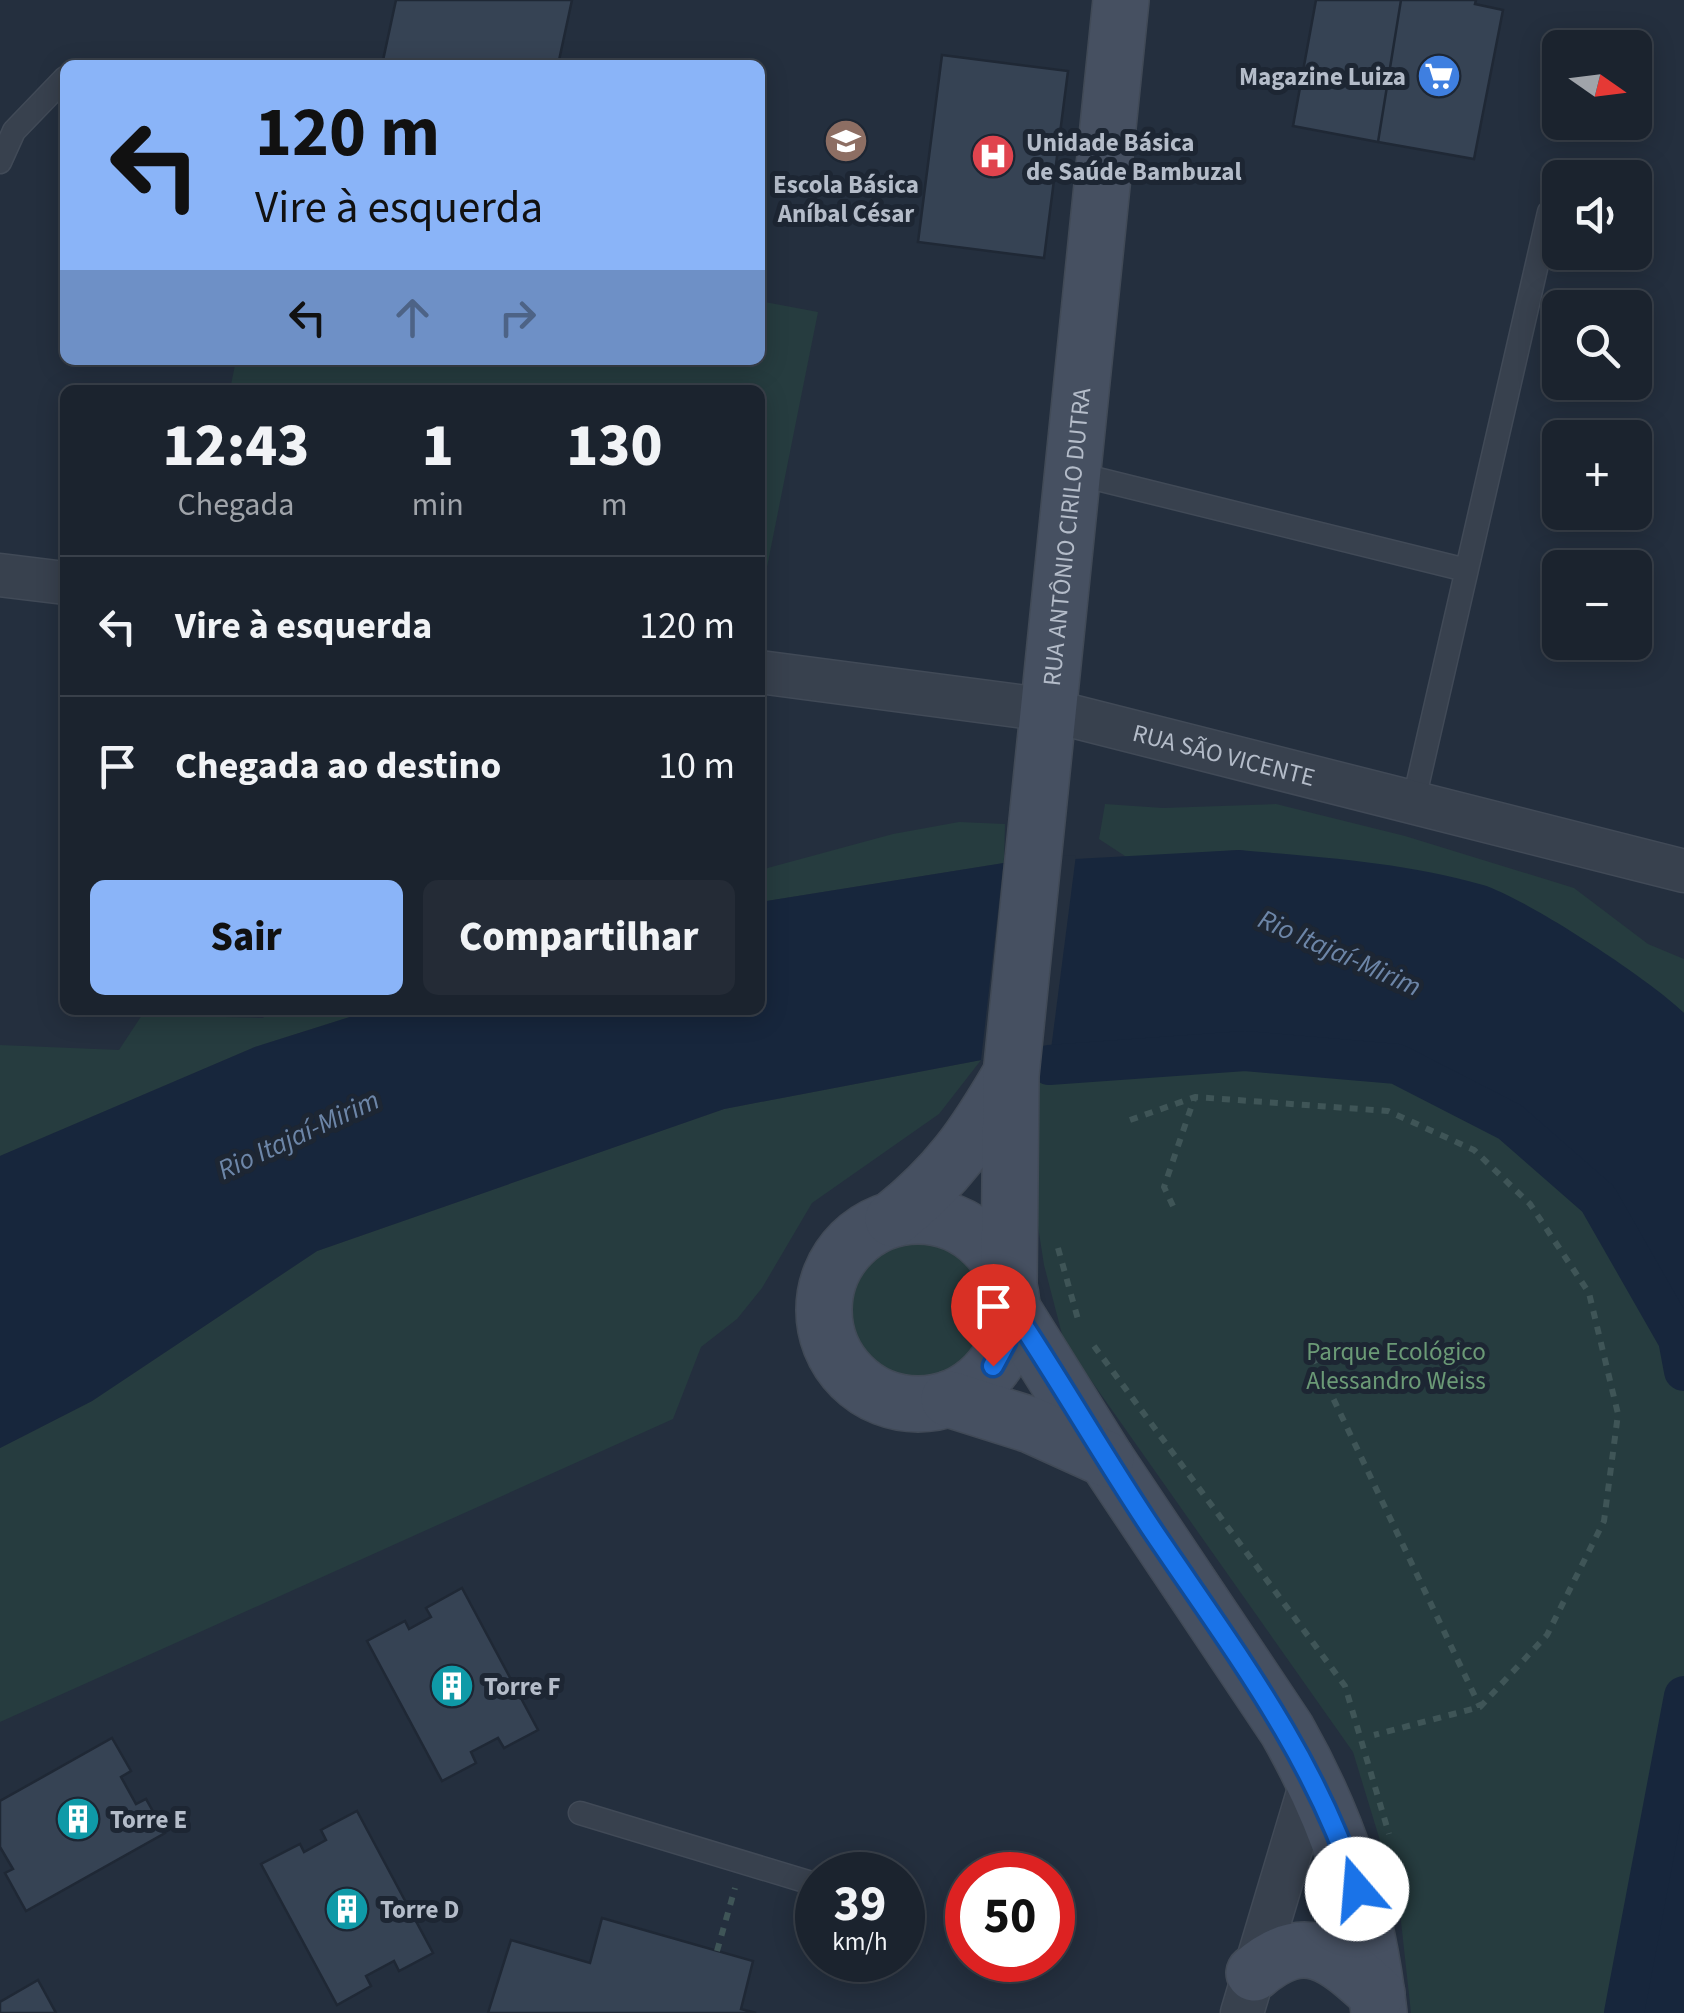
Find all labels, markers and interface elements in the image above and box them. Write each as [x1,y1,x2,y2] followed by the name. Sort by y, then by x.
[1542,30,1652,140] north arrow
[1542,30,1652,660] map controls
[1416,53,1462,99] supermarket icon: Magazine Luiza
[1239,59,1406,95] place label: Magazine Luiza
[255,83,440,183] text: 120 m
[90,100,220,230] icon: left
[823,118,869,164] school or university icon: Escola Básica Aníbal César
[1026,125,1242,190] place label: Unidade Básica de Saúde Bambuzal
[970,133,1016,179] hospital icon: Unidade Básica de Saúde Bambuzal
[1542,160,1652,270] button: sound
[773,167,919,232] place label: Escola Básica Aníbal César
[255,176,543,240] text: Vire à esquerda
[280,290,335,345] icon: left
[385,290,440,345] icon: ahead
[490,290,545,345] icon: right
[1542,290,1652,400] button: search
[1034,386,1100,688] street label: RUA ANTÔNIO CIRILO DUTRA
[163,404,309,489] text: 12:43
[422,404,454,489] text: 1
[566,404,662,489] text: 130
[1542,420,1652,530] button: +
[178,482,294,528] text: Chegada
[412,482,464,528] text: min
[601,482,628,528] text: m
[1542,550,1652,660] button: −
[90,599,145,654] icon: left
[175,599,432,653] text: Vire à esquerda
[639,599,735,653] text: 120 m
[1129,715,1319,796] street label: RUA SÃO VICENTE
[90,739,145,794] icon: arrive
[175,739,501,793] text: Chegada ao destino
[658,739,735,793] text: 10 m
[90,880,403,995] button: Sair
[423,880,735,995] button: Compartilhar
[1252,899,1427,1007] water label: Rio Itajaí-Mirim
[211,1080,386,1190] water label: Rio Itajaí-Mirim
[951,1264,1036,1367] pin
[966,1279,1021,1334] icon: arrive
[1306,1334,1486,1399] park label: Parque Ecológico Alessandro Weiss
[429,1663,475,1709] building icon: Torre F
[484,1669,561,1705] place label: Torre F
[55,1796,101,1842] building icon: Torre E
[110,1802,187,1838] place label: Torre E
[1305,1837,1409,1941] position arrow
[945,1852,1075,1982] speed limit sign: 50
[834,1869,886,1940] text: 39
[324,1886,370,1932] building icon: Torre D
[380,1892,459,1928] place label: Torre D
[832,1924,888,1960] text: km/h

